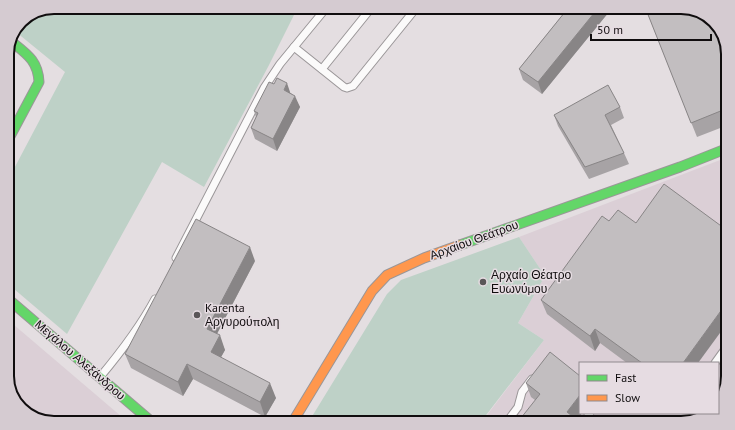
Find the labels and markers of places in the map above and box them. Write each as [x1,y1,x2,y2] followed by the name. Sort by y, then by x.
[491,267,571,296] place label: Αρχαίο Θέατρο Ευωνύμου
[478,277,488,287] marker: Αρχαίο Θέατρο Ευωνύμου
[205,300,280,329] place label: Karenta Αργυρούπολη
[192,310,202,320] marker: Karenta Αργυρούπολη

